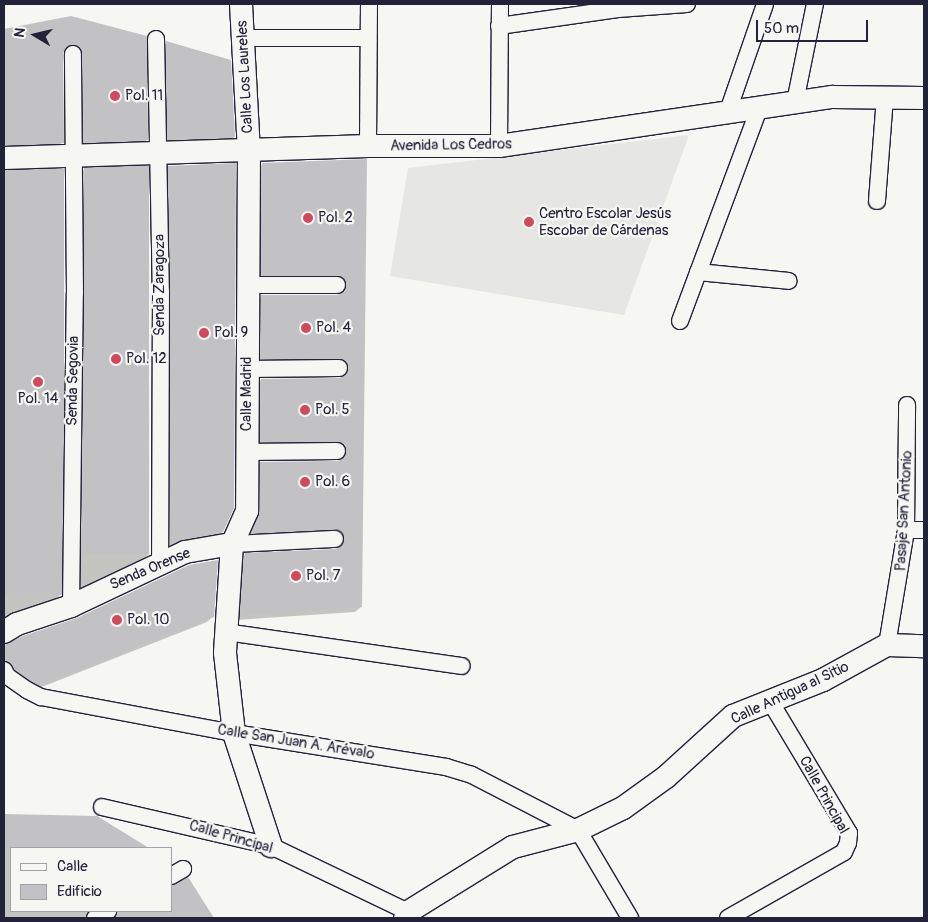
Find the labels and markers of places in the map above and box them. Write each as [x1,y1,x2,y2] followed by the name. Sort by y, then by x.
[125,87,163,105] place label: Pol. 11
[109,90,121,102] marker: Pol. 11
[539,204,671,239] place label: Centro Escolar Jesús Escobar de Cárdenas
[318,209,353,227] place label: Pol. 2
[302,212,314,224] marker: Pol. 2
[523,216,535,228] marker: Centro Escolar Jesús Escobar de Cárdenas
[316,319,351,337] place label: Pol. 4
[300,322,312,334] marker: Pol. 4
[214,324,248,342] place label: Pol. 9
[198,327,210,339] marker: Pol. 9
[126,350,167,368] place label: Pol. 12
[110,353,122,365] marker: Pol. 12
[32,376,44,388] marker: Pol. 14
[17,390,59,408] place label: Pol. 14
[315,401,350,419] place label: Pol. 5
[299,404,311,416] marker: Pol. 5
[315,473,350,491] place label: Pol. 6
[299,476,311,488] marker: Pol. 6
[306,567,340,585] place label: Pol. 7
[290,570,302,582] marker: Pol. 7
[127,611,170,629] place label: Pol. 10
[111,614,123,626] marker: Pol. 10

